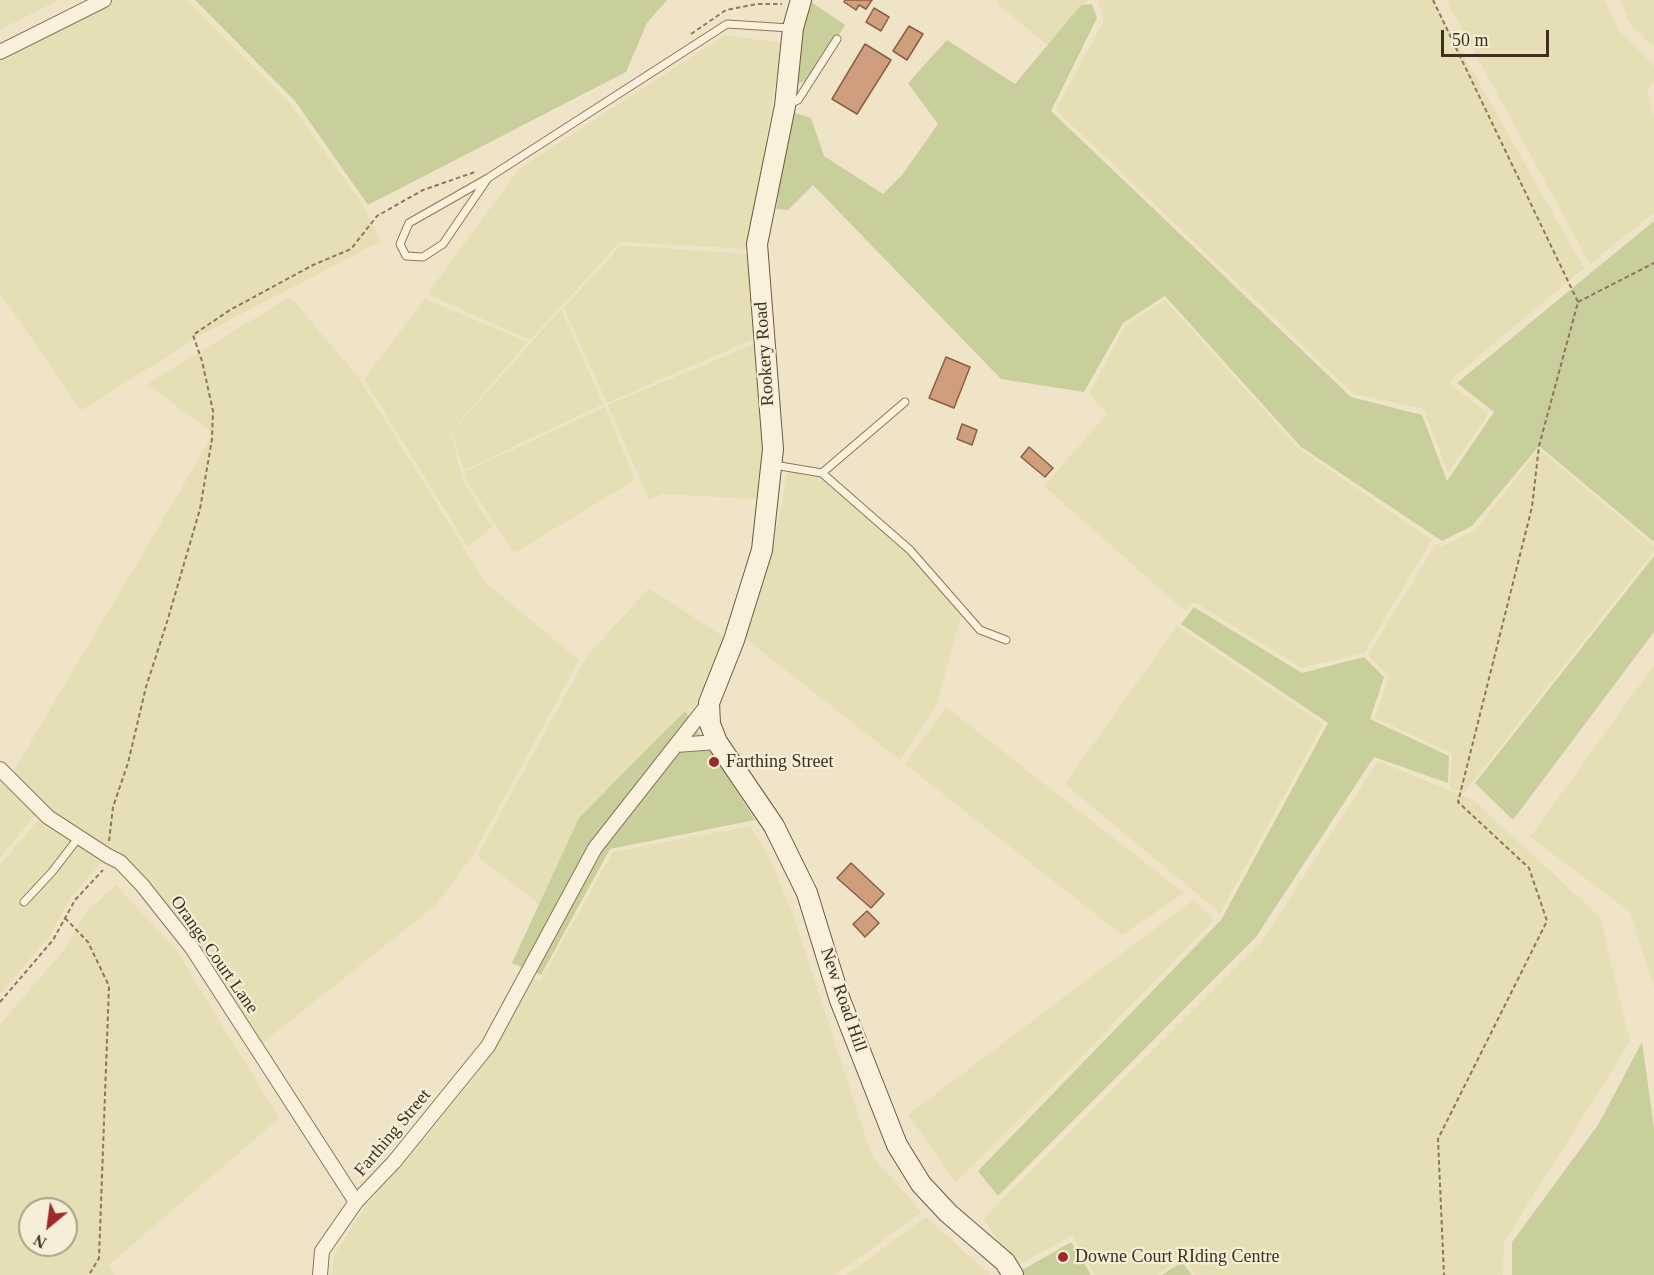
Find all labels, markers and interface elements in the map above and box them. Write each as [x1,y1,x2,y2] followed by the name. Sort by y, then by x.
[1444,18,1552,56] scale bar
[1452,30,1489,50] text: 50 m
[751,301,779,407] street label: Rookery Road
[726,751,833,773] place label: Farthing Street
[707,755,721,769] marker: Farthing Street
[165,892,263,1018] street label: Orange Court Lane
[815,945,871,1055] street label: New Road Hill
[350,1085,436,1181] street label: Farthing Street
[18,1197,78,1257] north arrow
[31,1231,49,1252] text: N
[1075,1246,1279,1268] place label: Downe Court RIding Centre
[1056,1250,1070,1264] marker: Downe Court RIding Centre

